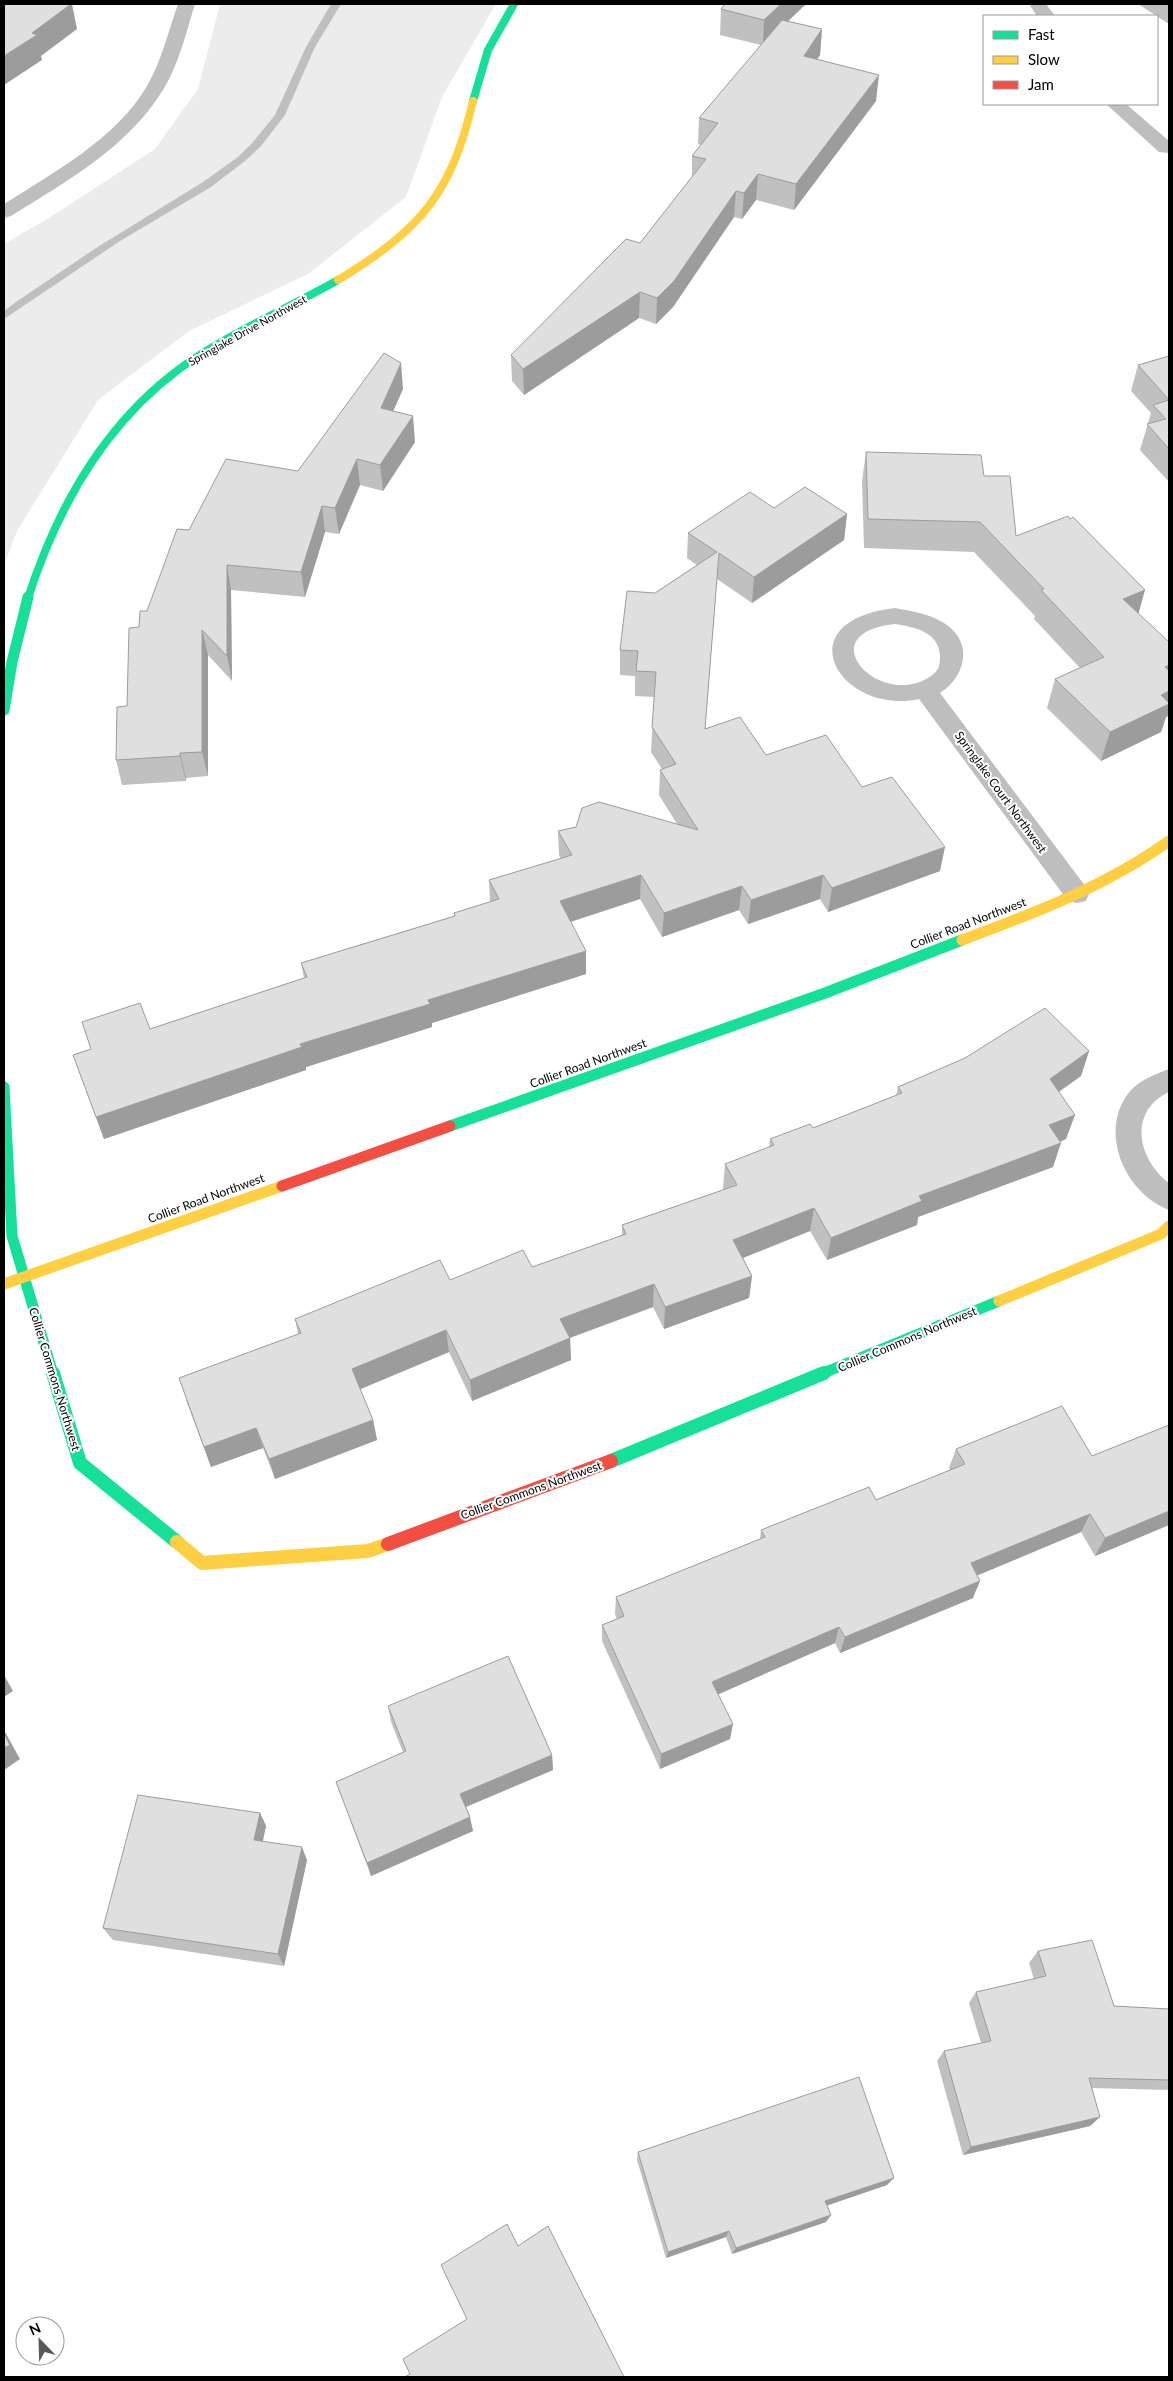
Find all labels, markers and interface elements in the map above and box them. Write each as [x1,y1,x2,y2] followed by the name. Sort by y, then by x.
[983,15,1158,105] legend
[1028,25,1055,43] text: Fast
[1028,50,1060,68] text: Slow
[1028,75,1054,93] text: Jam
[186,292,308,368] street label: Springlake Drive Northwest
[952,728,1051,856] street label: Springlake Court Northwest
[908,894,1029,952] street label: Collier Road Northwest
[528,1035,649,1091] street label: Collier Road Northwest
[146,1170,267,1226] street label: Collier Road Northwest
[835,1303,979,1375] street label: Collier Commons Northwest
[26,1305,84,1453] street label: Collier Commons Northwest
[458,1457,604,1523] street label: Collier Commons Northwest
[15,2316,65,2366] north arrow
[26,2319,43,2339] text: N

